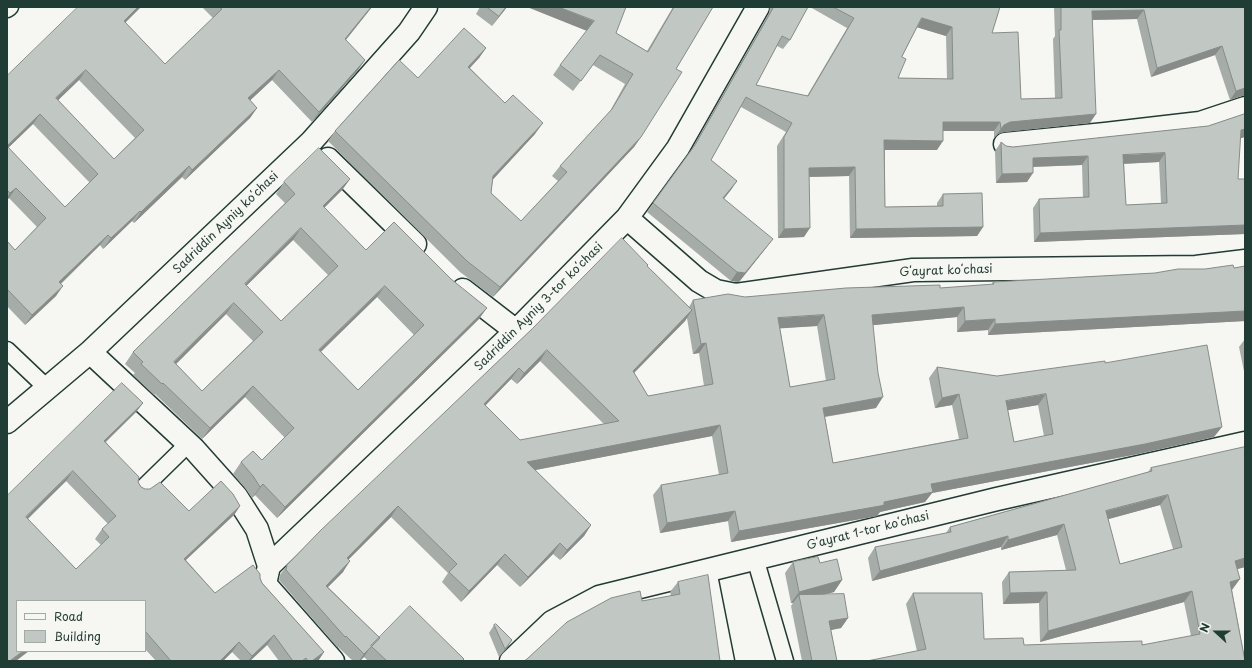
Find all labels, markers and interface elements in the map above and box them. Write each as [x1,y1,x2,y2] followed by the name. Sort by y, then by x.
[170,169,282,277] street label: Sadriddin Ayniy koʻchasi
[472,240,606,374] street label: Sadriddin Ayniy 3-tor koʻchasi
[899,262,993,280] street label: Gʻayrat koʻchasi
[805,509,931,553] street label: Gʻayrat 1-tor koʻchasi
[16,600,146,652] legend
[54,607,83,625] text: Road
[1196,612,1236,652] north arrow
[1195,620,1214,635] text: N
[54,627,101,645] text: Building

